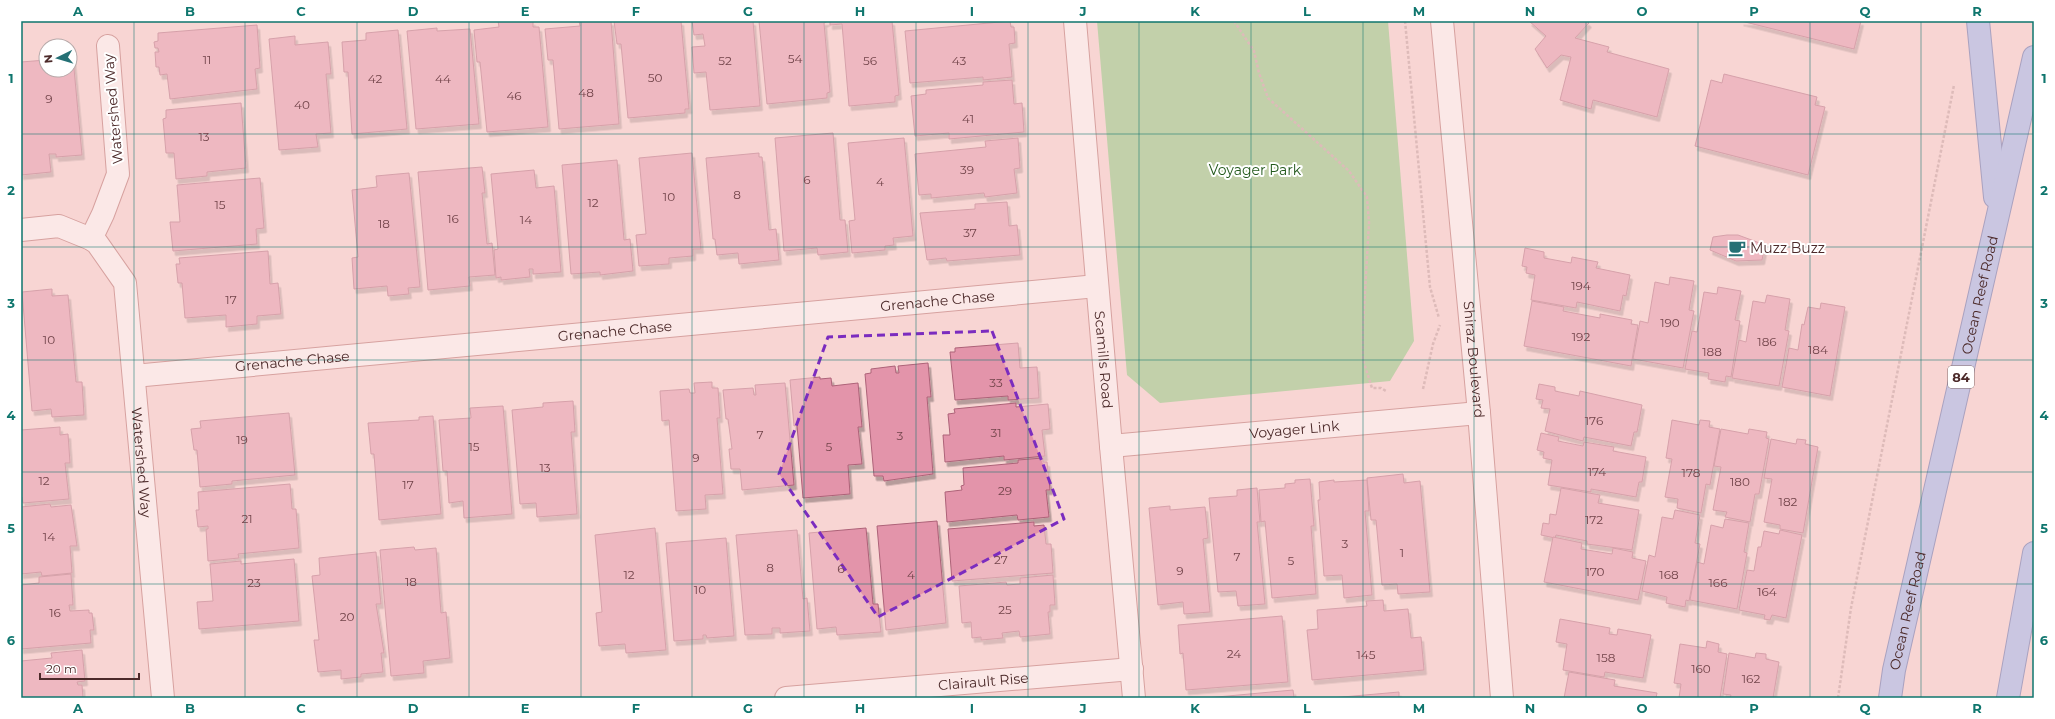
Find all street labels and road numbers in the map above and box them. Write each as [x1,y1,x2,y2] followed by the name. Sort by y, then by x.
[99,53,127,165] street label: Watershed Way
[1957,234,2002,356] street label: Ocean Reef Road
[879,287,996,315] street label: Grenache Chase
[1459,300,1488,419] street label: Shiraz Boulevard
[1091,310,1117,409] street label: Scamills Road
[557,317,673,345] street label: Grenache Chase
[234,347,350,376] street label: Grenache Chase
[1948,366,1974,388] road number: 84
[127,406,155,519] street label: Watershed Way
[1248,417,1341,443] street label: Voyager Link
[1885,550,1930,672] street label: Ocean Reef Road
[937,669,1029,694] street label: Clairault Rise

